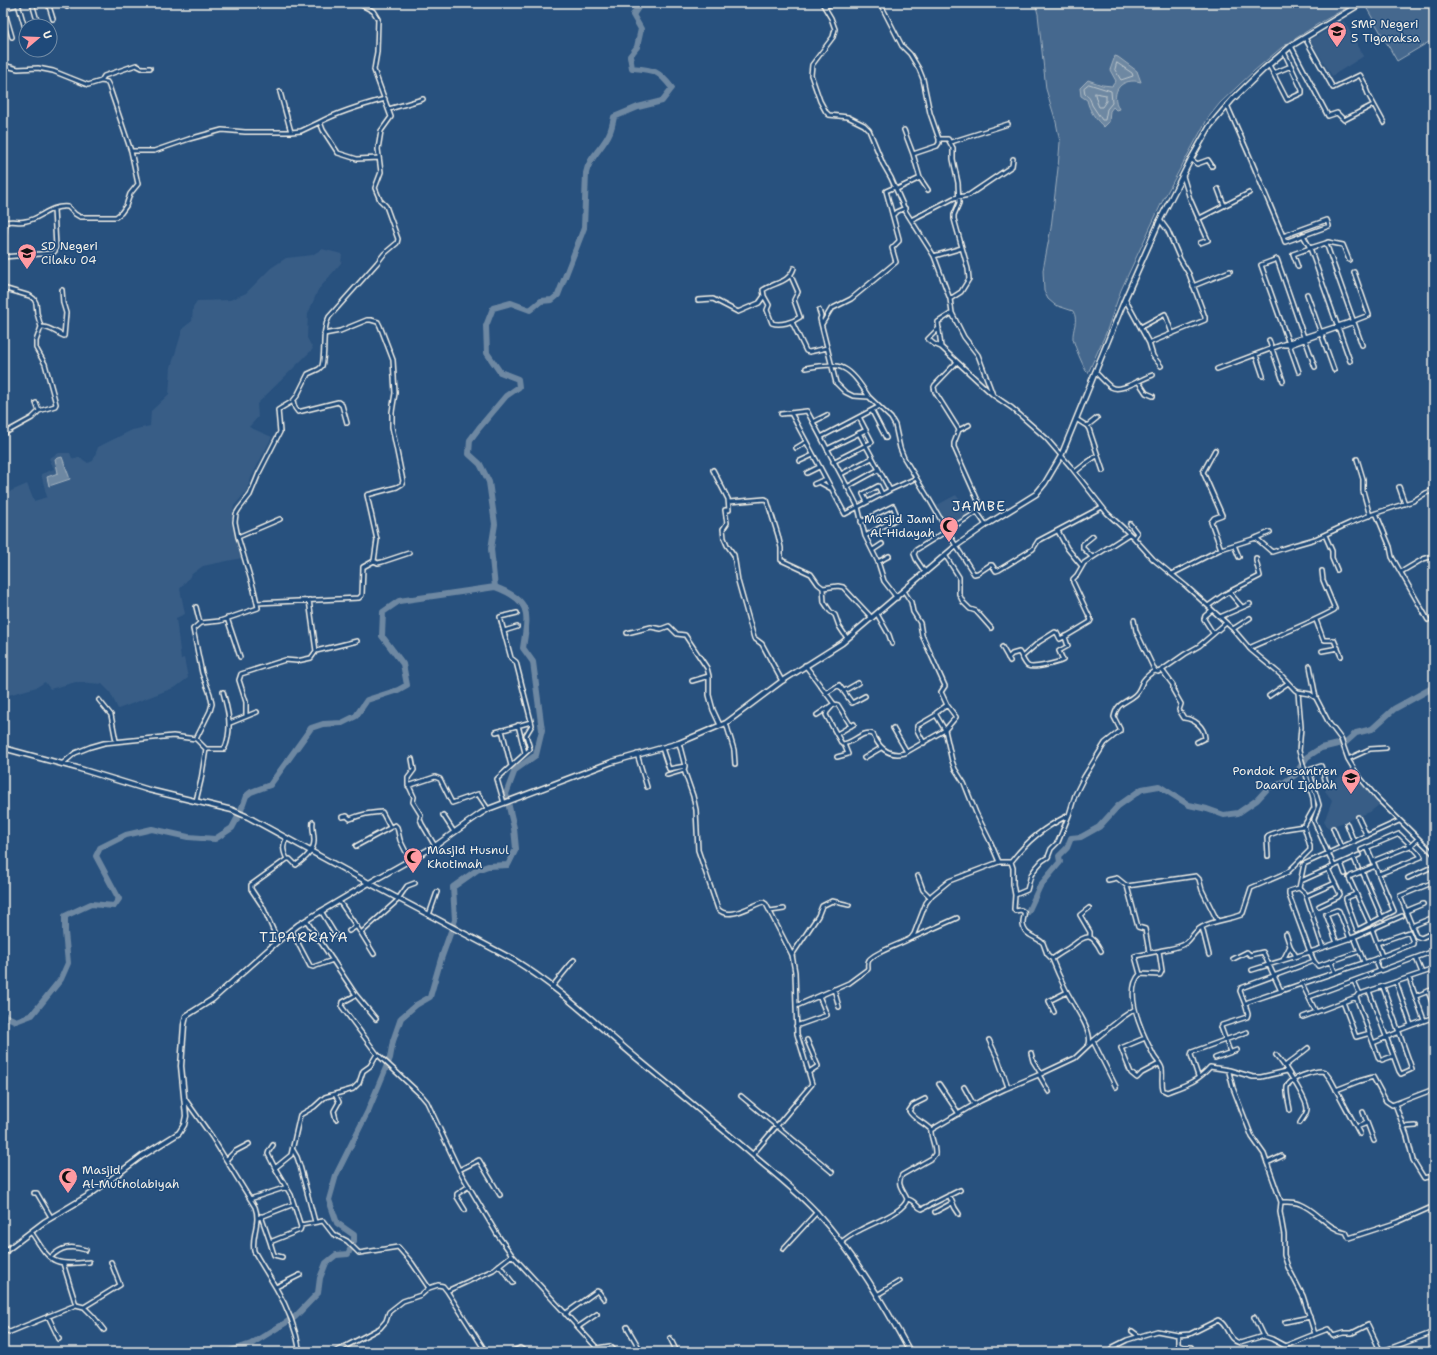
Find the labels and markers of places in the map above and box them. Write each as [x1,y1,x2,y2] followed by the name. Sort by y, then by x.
[1351,16,1420,46] place label: SMP Negeri 5 Tigaraksa
[1326,20,1348,48] school or university icon: SMP Negeri 5 Tigaraksa
[41,238,98,268] place label: SD Negeri Cilaku 04
[16,242,38,270] school or university icon: SD Negeri Cilaku 04
[864,511,935,541] place label: Masjid Jami Al-Hidayah
[938,515,960,543] mosque icon: Masjid Jami Al-Hidayah
[1233,763,1337,793] place label: Pondok Pesantren Daarul Ijabah
[1340,767,1362,795] school or university icon: Pondok Pesantren Daarul Ijabah
[427,842,509,872] place label: Masjid Husnul Khotimah
[402,846,424,874] mosque icon: Masjid Husnul Khotimah
[82,1162,180,1192] place label: Masjid Al-Mutholabiyah
[57,1166,79,1194] mosque icon: Masjid Al-Mutholabiyah

